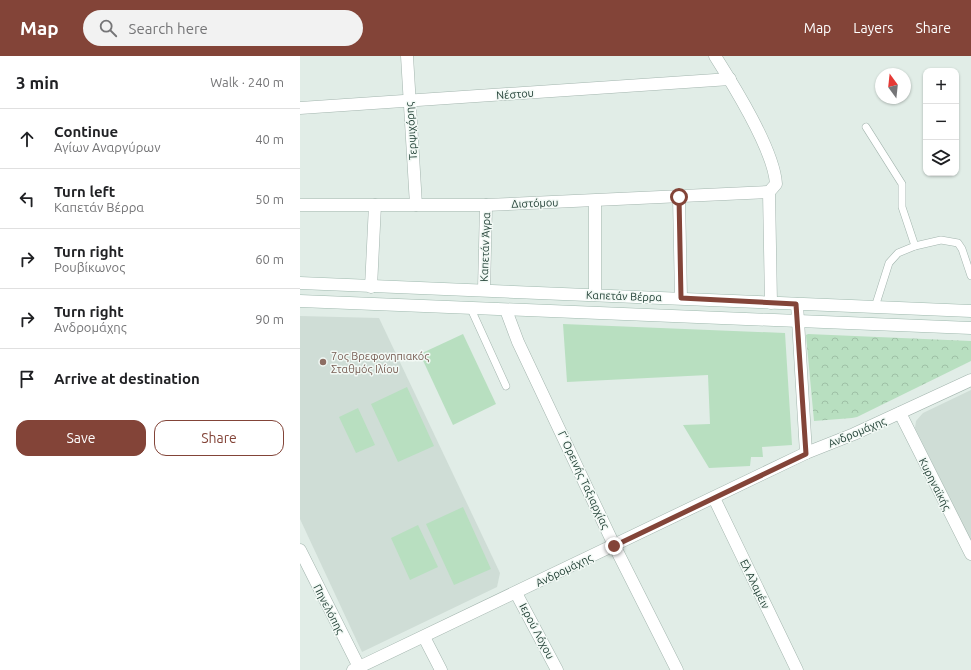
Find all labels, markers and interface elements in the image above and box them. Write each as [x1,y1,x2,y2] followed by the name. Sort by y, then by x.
[83,10,363,46] search box
[20,17,59,39] text: Map
[97,17,119,39] icon: search
[129,20,208,37] text: Search here
[804,20,831,36] text: Map
[853,20,893,36] text: Layers
[915,20,951,36] text: Share
[875,68,911,104] north arrow
[923,68,959,176] map controls
[923,68,959,104] button: +
[16,73,59,92] text: 3 min
[210,75,284,89] text: Walk · 240 m
[496,87,534,101] street label: Νέστου
[403,101,420,160] street label: Τερψιχόρης
[923,104,959,140] button: −
[54,123,118,140] text: Continue
[16,128,38,150] icon: ahead
[255,132,284,146] text: 40 m
[54,140,160,154] text: Αγίων Αναργύρων
[923,140,959,176] button: layers
[54,183,115,200] text: Turn left
[16,188,38,210] icon: left
[670,188,688,206] route start
[255,192,284,206] text: 50 m
[511,196,559,210] street label: Διστόμου
[54,200,144,214] text: Καπετάν Βέρρα
[478,212,492,282] street label: Καπετάν Άγρα
[54,243,124,260] text: Turn right
[16,248,38,270] icon: right
[255,252,284,266] text: 60 m
[54,260,125,274] text: Ρουβίκωνος
[586,289,663,303] street label: Καπετάν Βέρρα
[54,303,124,320] text: Turn right
[16,308,38,330] icon: right
[255,312,284,326] text: 90 m
[54,320,127,334] text: Ανδρομάχης
[331,350,429,376] place label: 7ος Βρεφονηπιακός Σταθμός Ιλίου
[318,357,328,367] marker: 7ος Βρεφονηπιακός Σταθμός Ιλίου
[16,368,38,390] icon: arrive
[54,370,200,387] text: Arrive at destination
[826,414,888,450] street label: Ανδρομάχης
[16,420,146,456] button: Save
[154,420,284,456] button: Share
[555,429,612,531] street label: Γ' Ορεινής Ταξιαρχίας
[916,456,953,513] street label: Κυρηναϊκής
[605,537,623,555] route end
[534,551,595,590] street label: Ανδρομάχης
[738,557,772,611] street label: Ελ Αλαμέιν
[310,582,347,636] street label: Πηνελόπης
[517,601,557,661] street label: Ιερού Λόχου

